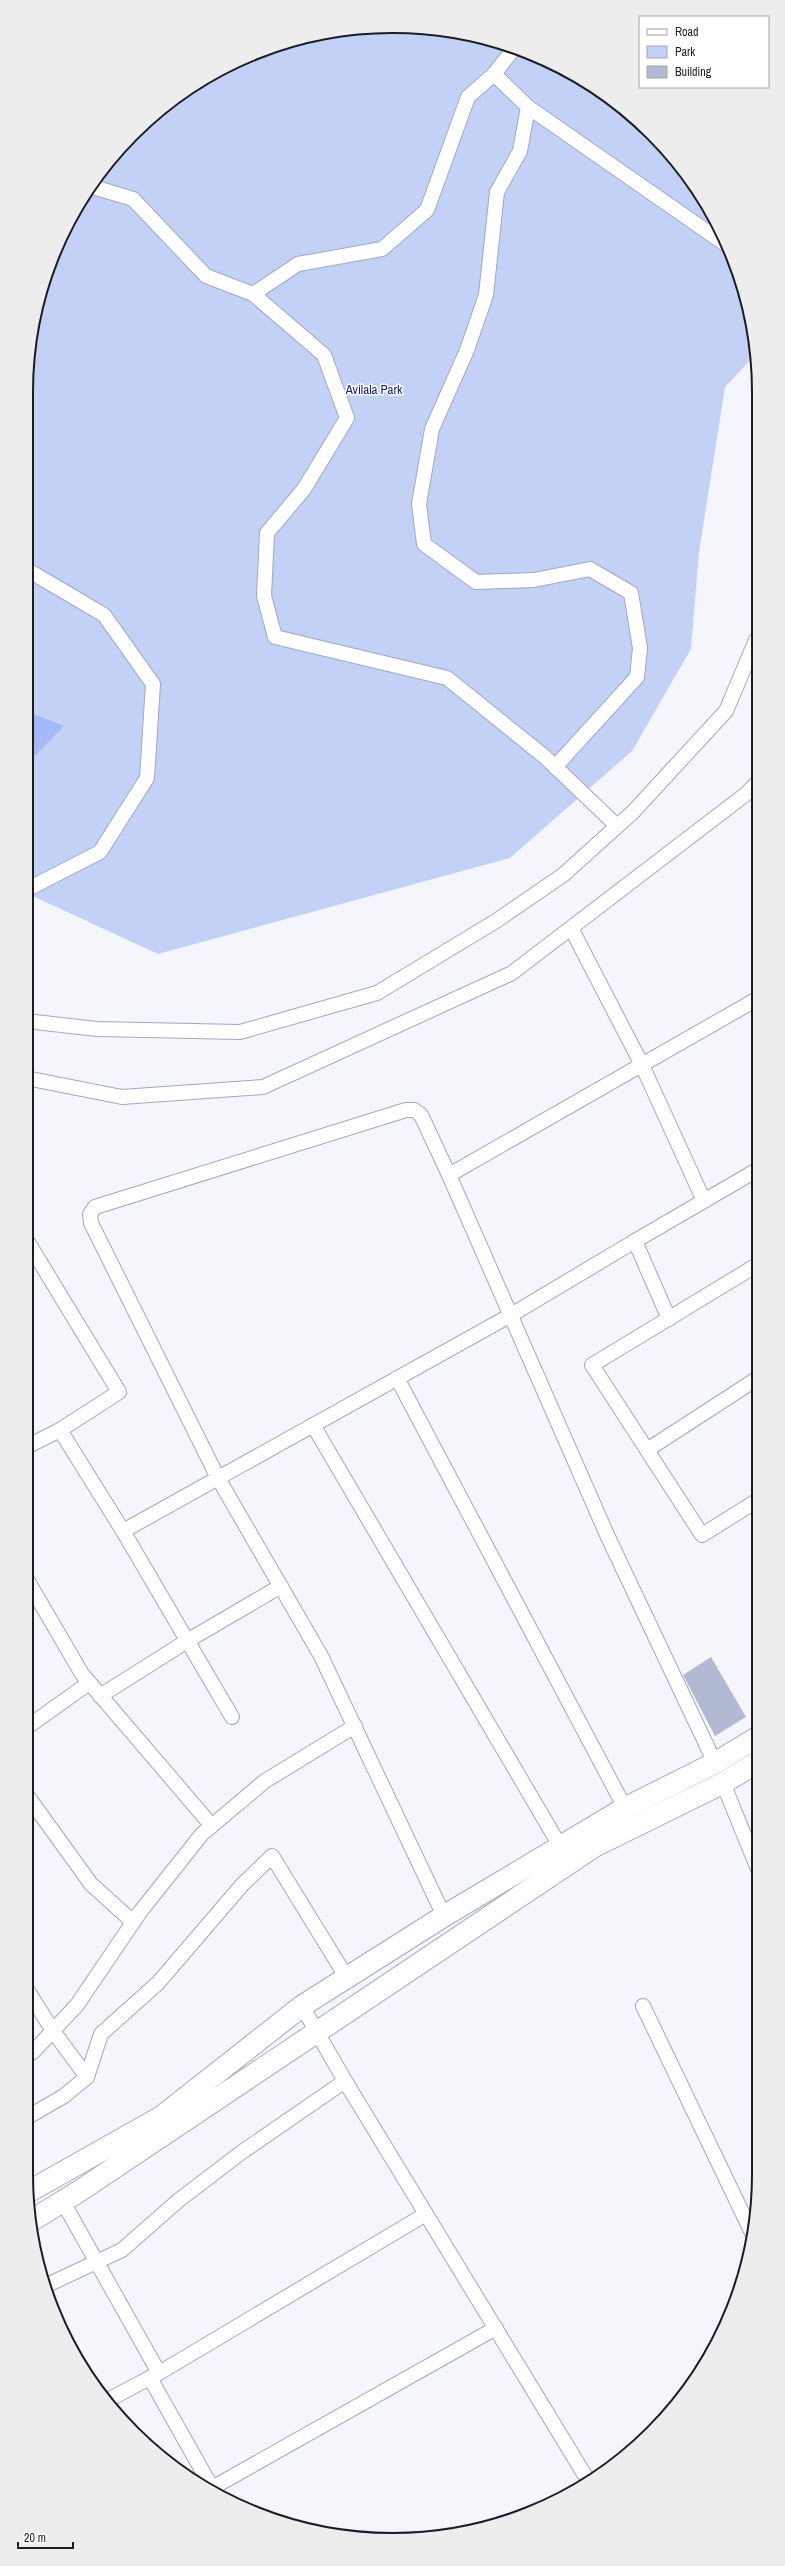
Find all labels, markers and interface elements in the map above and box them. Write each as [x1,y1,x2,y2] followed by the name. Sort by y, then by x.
[639,16,769,88] legend
[675,24,699,40] text: Road
[675,44,695,60] text: Park
[675,64,712,80] text: Building
[345,381,403,398] park label: Avilala Park
[18,2524,73,2550] scale bar
[24,2530,46,2546] text: 20 m

